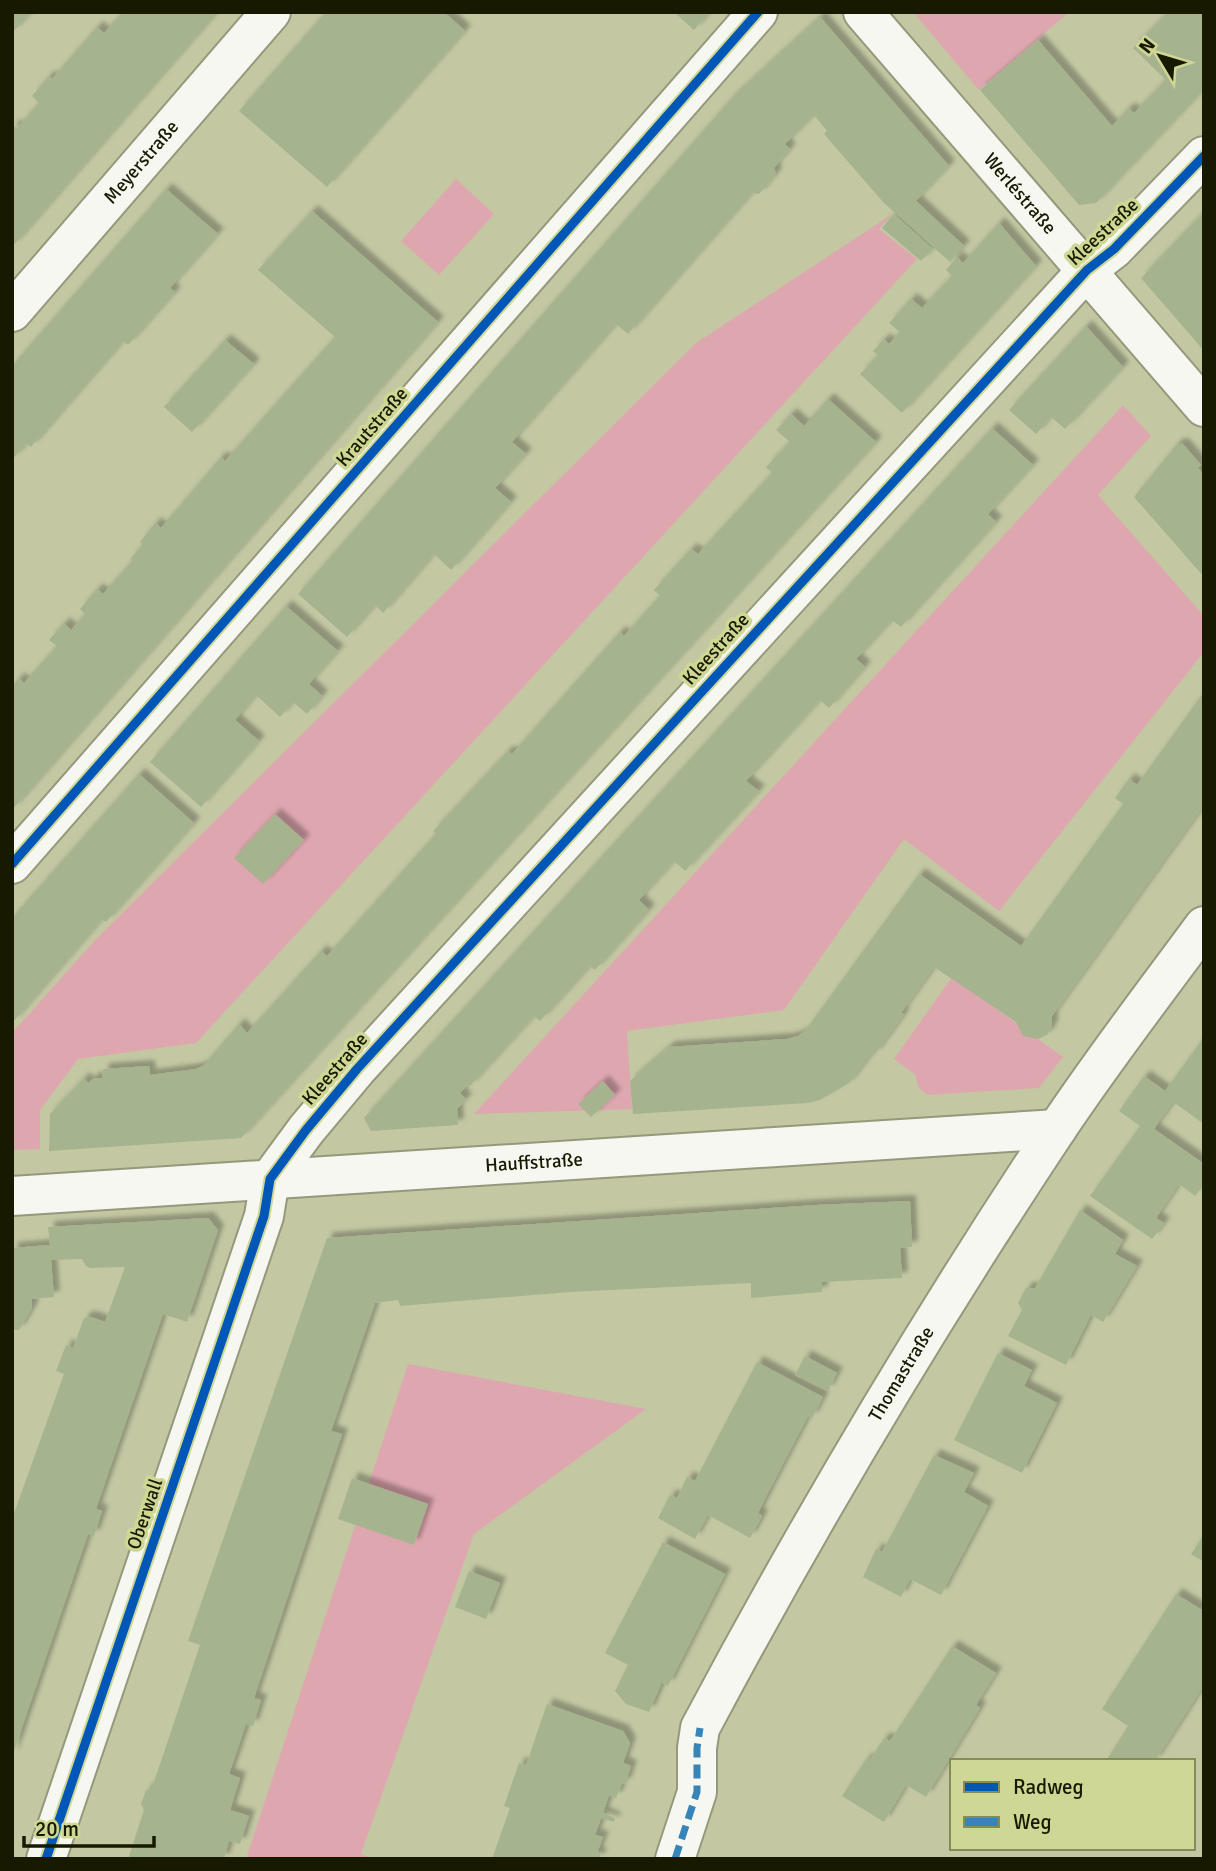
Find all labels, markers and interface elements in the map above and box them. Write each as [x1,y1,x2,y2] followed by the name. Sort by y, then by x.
[1125,21,1195,91] north arrow
[1134,34,1161,59] text: N
[99,115,184,209] street label: Meyerstraße
[978,148,1062,239] street label: Werléstraße
[1062,193,1144,271] street label: Kleestraße
[331,382,413,472] street label: Krautstraße
[677,608,755,690] street label: Kleestraße
[297,1028,373,1110] street label: Kleestraße
[484,1147,584,1178] street label: Hauffstraße
[863,1322,940,1426] street label: Thomastraße
[122,1475,168,1553] street label: Oberwall
[950,1759,1195,1850] legend
[1013,1774,1084,1800] text: Radweg
[24,1804,154,1848] scale bar
[1013,1809,1052,1835] text: Weg
[35,1816,79,1842] text: 20 m

